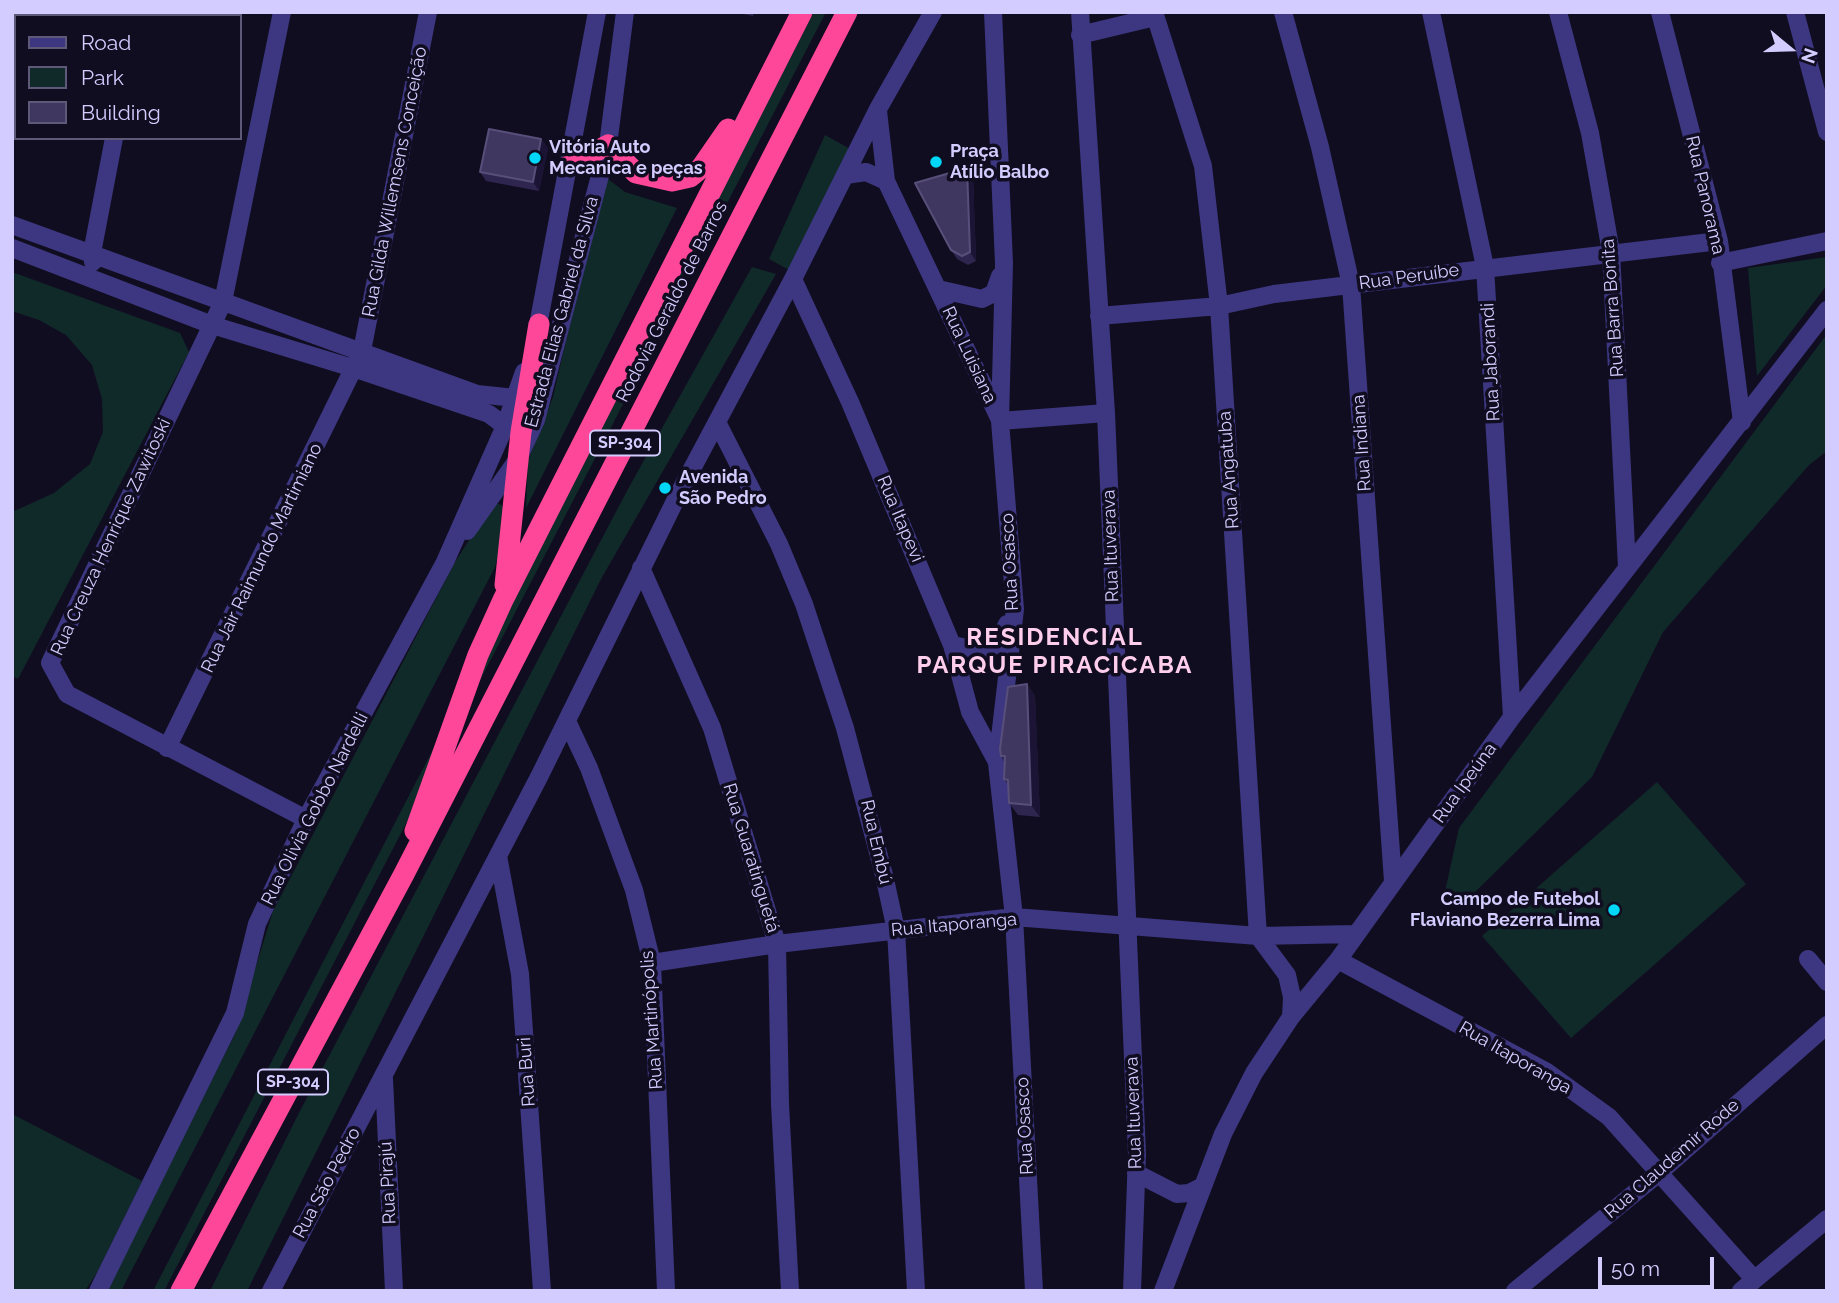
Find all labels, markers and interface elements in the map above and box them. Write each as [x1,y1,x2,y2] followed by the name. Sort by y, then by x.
[14,14,242,140] legend
[1755,14,1825,84] north arrow
[81,30,131,55] text: Road
[358,45,432,319] street label: Rua Gilda Willemsens Conceição
[1797,45,1823,66] text: N
[81,65,124,90] text: Park
[81,100,161,125] text: Building
[1681,133,1729,257] street label: Rua Panorama
[549,137,703,180] place label: Vitória Auto Mecanica e peças
[950,141,1049,184] place label: Praça Atílio Balbo
[527,150,543,166] marker: Vitória Auto Mecanica e peças
[928,154,944,170] marker: Praça Atílio Balbo
[521,194,603,430] street label: Estrada Elias Gabriel da Silva
[612,198,732,406] street label: Rodovia Geraldo de Barros
[1597,238,1629,378] street label: Rua Barra Bonita
[1358,259,1460,295] street label: Rua Peruíbe
[1477,302,1505,422] street label: Rua Jaborandi
[937,303,1001,407] street label: Rua Luisiana
[1348,394,1376,492] street label: Rua Indiana
[1214,410,1244,530] street label: Rua Angatuba
[46,415,176,659] street label: Rua Creuza Henrique Zawitoski
[590,430,660,456] road number: SP-304
[197,440,327,676] street label: Rua Jair Raimundo Martimiano
[679,467,767,510] place label: Avenida São Pedro
[872,473,928,565] street label: Rua Itapevi
[657,480,673,496] marker: Avenida São Pedro
[1098,489,1124,603] street label: Rua Ituverava
[997,513,1023,611] street label: Rua Osasco
[919,624,1191,680] district label: RESIDENCIAL PARQUE PIRACICABA
[257,709,373,909] street label: Rua Olivia Gobbo Nardelli
[1429,739,1501,827] street label: Rua Ipeúna
[718,781,784,935] street label: Rua Guaratinguetá
[856,798,896,886] street label: Rua Embú
[1410,889,1600,932] place label: Campo de Futebol Flaviano Bezerra Lima
[1606,902,1622,918] marker: Campo de Futebol Flaviano Bezerra Lima
[890,909,1018,941] street label: Rua Itaporanga
[636,950,668,1090] street label: Rua Martinópolis
[1455,1017,1575,1099] street label: Rua Itaporanga
[514,1037,540,1107] street label: Rua Buri
[1121,1056,1147,1170] street label: Rua Ituverava
[258,1070,328,1094] road number: SP-304
[1012,1077,1038,1175] street label: Rua Osasco
[1600,1095,1744,1223] street label: Rua Claudemir Rode
[289,1124,365,1242] street label: Rua São Pedro
[375,1141,401,1225] street label: Rua Pirajú
[1601,1244,1716,1288] scale bar
[1611,1256,1660,1281] text: 50 m

